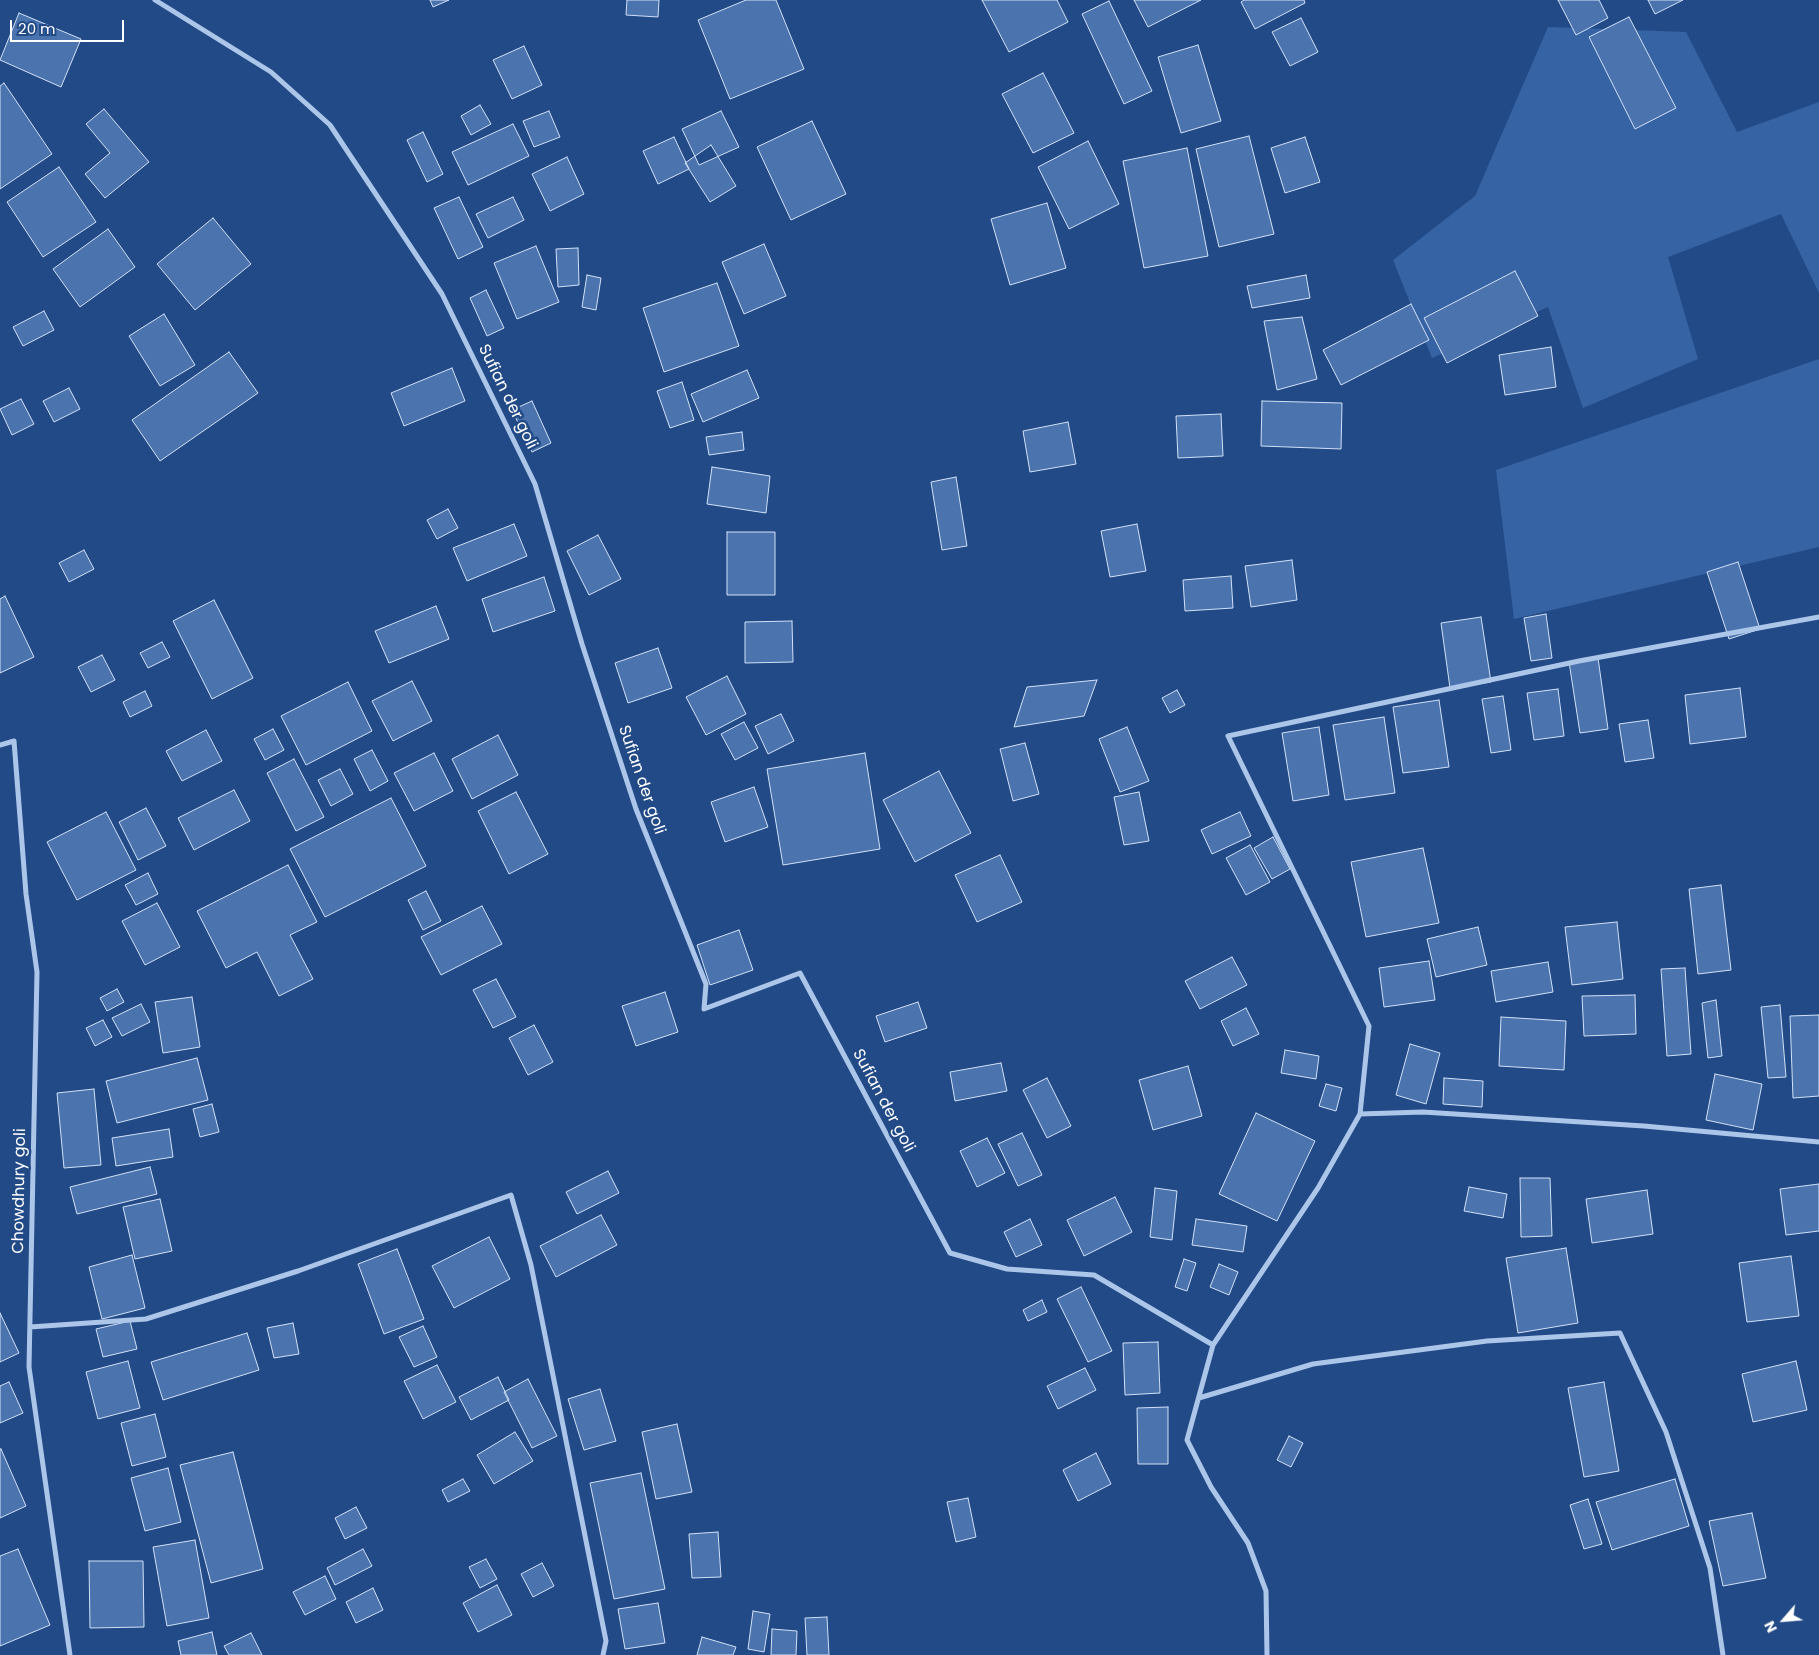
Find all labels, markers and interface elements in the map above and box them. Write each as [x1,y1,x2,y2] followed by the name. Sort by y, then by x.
[12,10,126,42] scale bar
[18,18,56,39] text: 20 m
[473,342,541,452] street label: Sufian der goli
[613,723,669,837] street label: Sufian der goli
[848,1046,918,1156] street label: Sufian der goli
[9,1128,31,1254] street label: Chowdhury goli
[1759,1595,1809,1645] north arrow
[1759,1618,1782,1636] text: N

